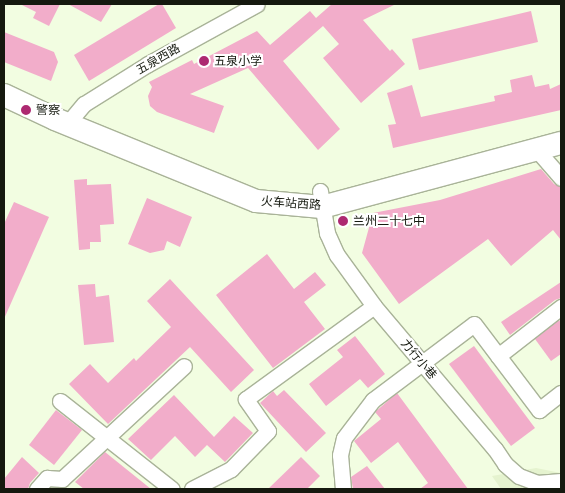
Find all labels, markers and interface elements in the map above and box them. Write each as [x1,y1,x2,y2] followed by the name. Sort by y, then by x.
[134,41,182,77] street label: 五泉西路
[214,54,262,68] place label: 五泉小学
[198,55,210,67] marker: 五泉小学
[36,103,60,117] place label: 警察
[20,104,32,116] marker: 警察
[261,194,321,212] street label: 火车站西路
[353,214,425,228] place label: 兰州二十七中
[337,215,349,227] marker: 兰州二十七中
[398,336,440,382] street label: 力行小巷

